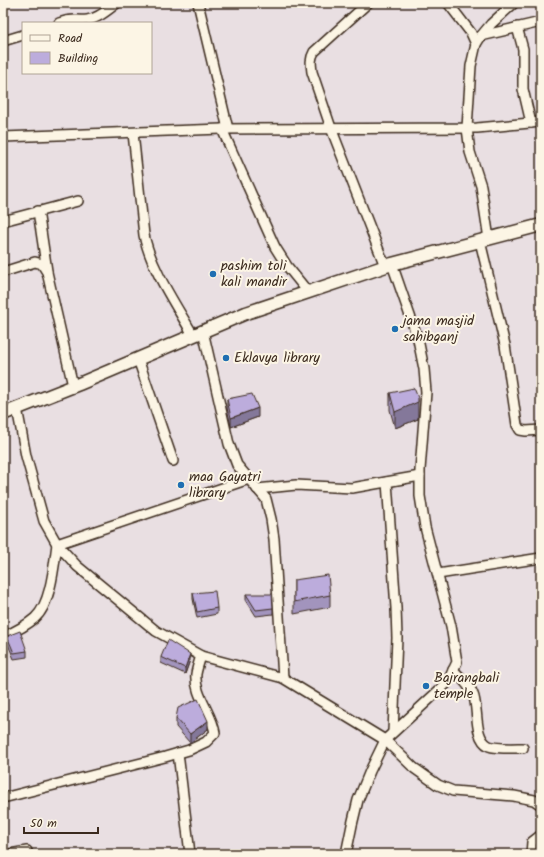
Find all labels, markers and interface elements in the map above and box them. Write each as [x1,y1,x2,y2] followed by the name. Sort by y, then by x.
[22,22,152,74] legend
[58,29,83,48] text: Road
[58,49,98,68] text: Building
[220,255,288,293] place label: pashim toli kali mandir
[208,269,218,279] marker: pashim toli kali mandir
[399,310,475,348] place label: jama masjid sahibganj
[390,324,400,334] marker: jama masjid sahibganj
[234,347,320,369] place label: Eklavya library
[221,353,231,363] marker: Eklavya library
[189,466,261,504] place label: maa Gayatri library
[176,480,186,490] marker: maa Gayatri library
[434,667,500,705] place label: Bajrangbali temple
[421,681,431,691] marker: Bajrangbali temple
[24,809,98,835] scale bar
[30,814,57,833] text: 50 m

